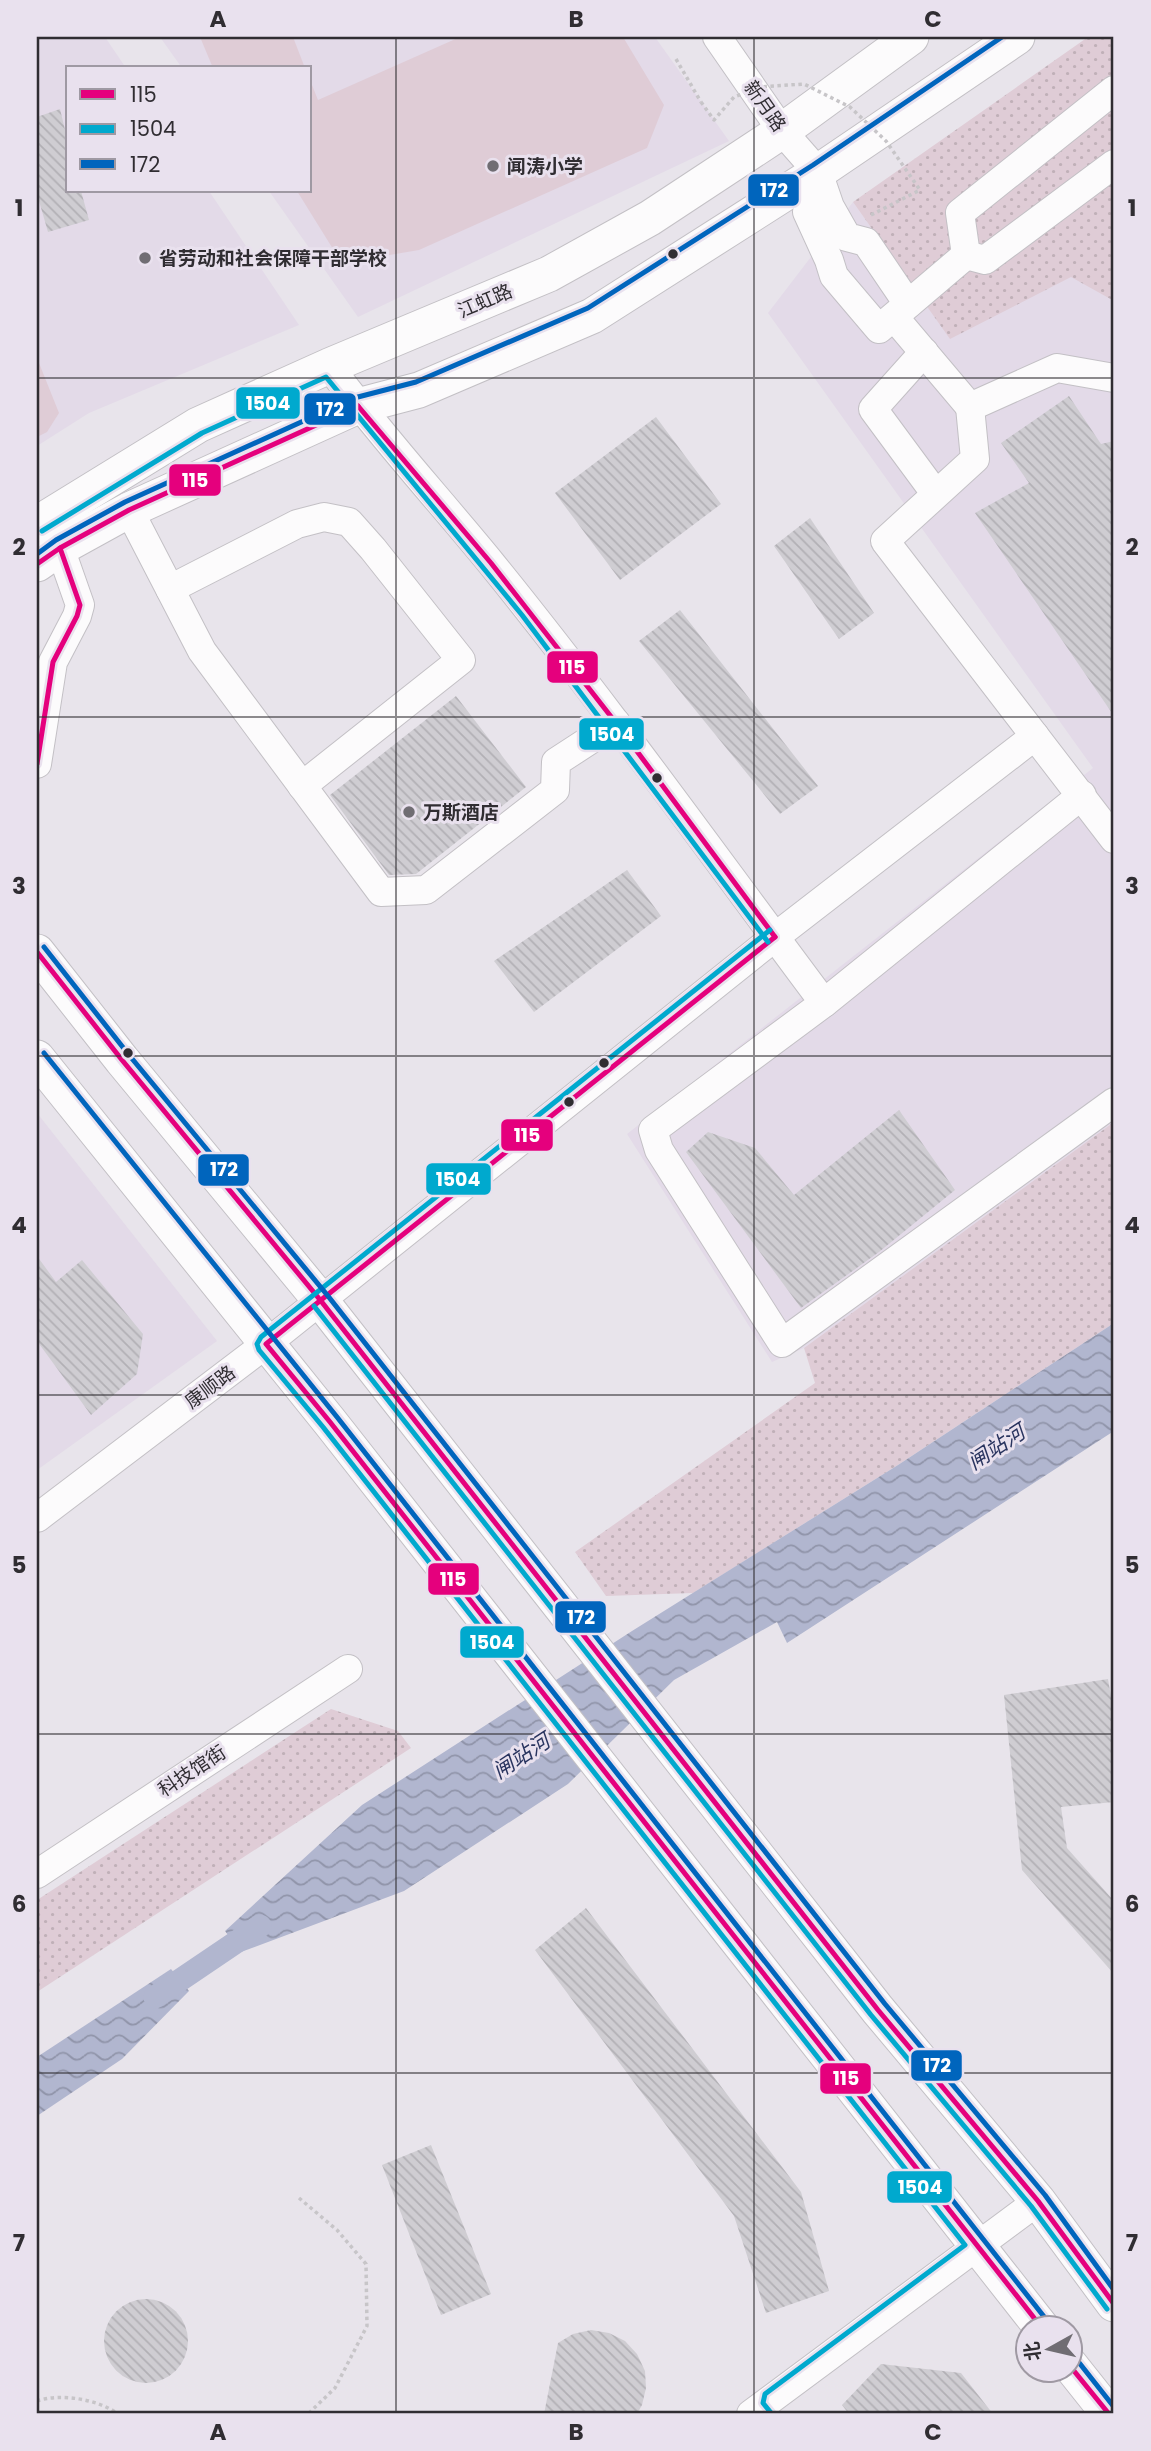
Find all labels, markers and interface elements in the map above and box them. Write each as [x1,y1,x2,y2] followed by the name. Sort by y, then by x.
[210,3,227,35] text: A
[568,3,584,35] text: B
[924,3,942,35] text: C
[66,66,312,192] legend
[738,75,792,137] street label: 新月路
[130,80,157,109] text: 115
[130,114,176,143] text: 1504
[130,150,160,179] text: 172
[507,153,583,180] place label: 闻涛小学
[485,158,501,174] marker: 闻涛小学
[747,173,800,207] line badge: 172
[760,177,788,204] text: 172
[15,192,23,224] text: 1
[1128,192,1136,224] text: 1
[159,245,387,272] place label: 省劳动和社会保障干部学校
[666,247,680,261] unlabelled marker
[137,250,153,266] marker: 省劳动和社会保障干部学校
[453,277,517,325] street label: 江虹路
[235,386,301,420] line badge: 1504
[246,390,291,417] text: 1504
[303,392,357,426] line badge: 172
[316,396,344,423] text: 172
[168,463,222,497] line badge: 115
[182,467,208,494] text: 115
[12,531,26,563] text: 2
[1125,531,1139,563] text: 2
[546,650,599,684] line badge: 115
[559,654,585,681] text: 115
[578,717,645,751] line badge: 1504
[590,721,635,748] text: 1504
[650,771,664,785] unlabelled marker
[423,799,499,826] place label: 万斯酒店
[401,804,417,820] marker: 万斯酒店
[12,870,26,902] text: 3
[1125,870,1139,902] text: 3
[121,1046,135,1060] unlabelled marker
[597,1056,611,1070] unlabelled marker
[562,1095,576,1109] unlabelled marker
[500,1118,554,1152] line badge: 115
[514,1122,540,1149] text: 115
[197,1153,250,1187] line badge: 172
[210,1156,238,1183] text: 172
[425,1162,492,1196] line badge: 1504
[436,1166,481,1193] text: 1504
[11,1209,27,1241] text: 4
[1124,1209,1140,1241] text: 4
[179,1359,241,1415] street label: 康顺路
[962,1416,1034,1476] water label: 闸站河
[12,1549,26,1581] text: 5
[1125,1549,1139,1581] text: 5
[427,1562,480,1596] line badge: 115
[440,1566,466,1593] text: 115
[554,1600,607,1634] line badge: 172
[567,1604,595,1631] text: 172
[459,1625,525,1659] line badge: 1504
[470,1629,515,1656] text: 1504
[487,1725,559,1785] water label: 闸站河
[153,1739,231,1803] street label: 科技馆街
[12,1888,26,1920] text: 6
[1125,1888,1139,1920] text: 6
[910,2049,963,2082] line badge: 172
[923,2052,951,2079] text: 172
[819,2062,872,2095] line badge: 115
[833,2065,859,2092] text: 115
[886,2170,953,2204] line badge: 1504
[898,2174,943,2201] text: 1504
[13,2227,25,2259] text: 7
[1126,2227,1138,2259] text: 7
[1014,2314,1084,2384] north arrow
[1018,2340,1047,2363] text: 北
[210,2416,227,2448] text: A
[568,2416,584,2448] text: B
[924,2416,942,2448] text: C

